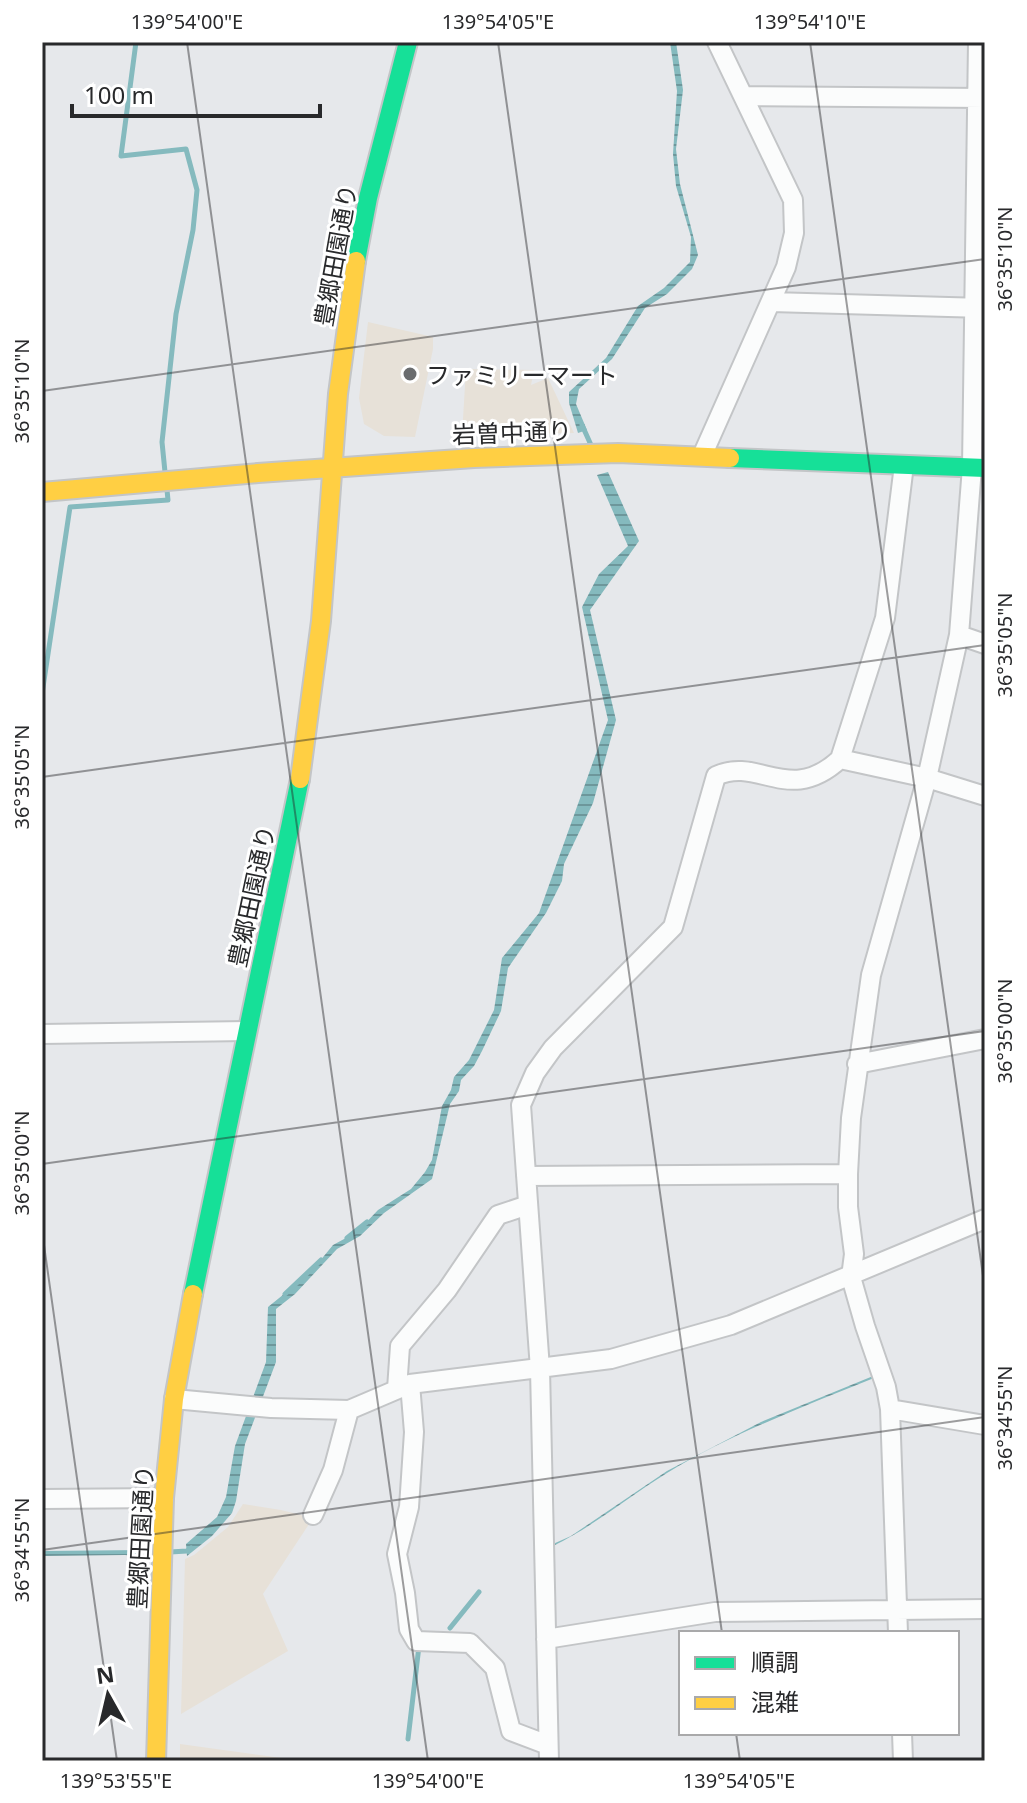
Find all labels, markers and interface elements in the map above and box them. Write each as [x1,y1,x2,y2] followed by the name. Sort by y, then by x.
[131,8,243,35] text: 139°54'00"E
[442,8,554,35] text: 139°54'05"E
[754,8,866,35] text: 139°54'10"E
[72,68,320,118] scale bar
[84,78,154,111] text: 100 m
[306,181,364,329] street label: 豊郷田園通り
[991,206,1018,312] text: 36°35'10"N
[8,338,35,444] text: 36°35'10"N
[426,358,618,391] place label: ファミリーマート
[401,365,419,383] marker: ファミリーマート
[451,413,573,451] street label: 岩曽中通り
[991,592,1018,698] text: 36°35'05"N
[8,724,35,830] text: 36°35'05"N
[220,822,282,970] street label: 豊郷田園通り
[991,978,1018,1084] text: 36°35'00"N
[8,1110,35,1216] text: 36°35'00"N
[991,1365,1018,1471] text: 36°34'55"N
[120,1464,160,1610] street label: 豊郷田園通り
[8,1497,35,1603] text: 36°34'55"N
[679,1631,959,1735] legend
[751,1645,799,1678] text: 順調
[68,1655,148,1735] north arrow
[94,1658,116,1690] text: N
[751,1685,799,1718] text: 混雑
[60,1767,172,1794] text: 139°53'55"E
[372,1767,484,1794] text: 139°54'00"E
[683,1767,795,1794] text: 139°54'05"E

